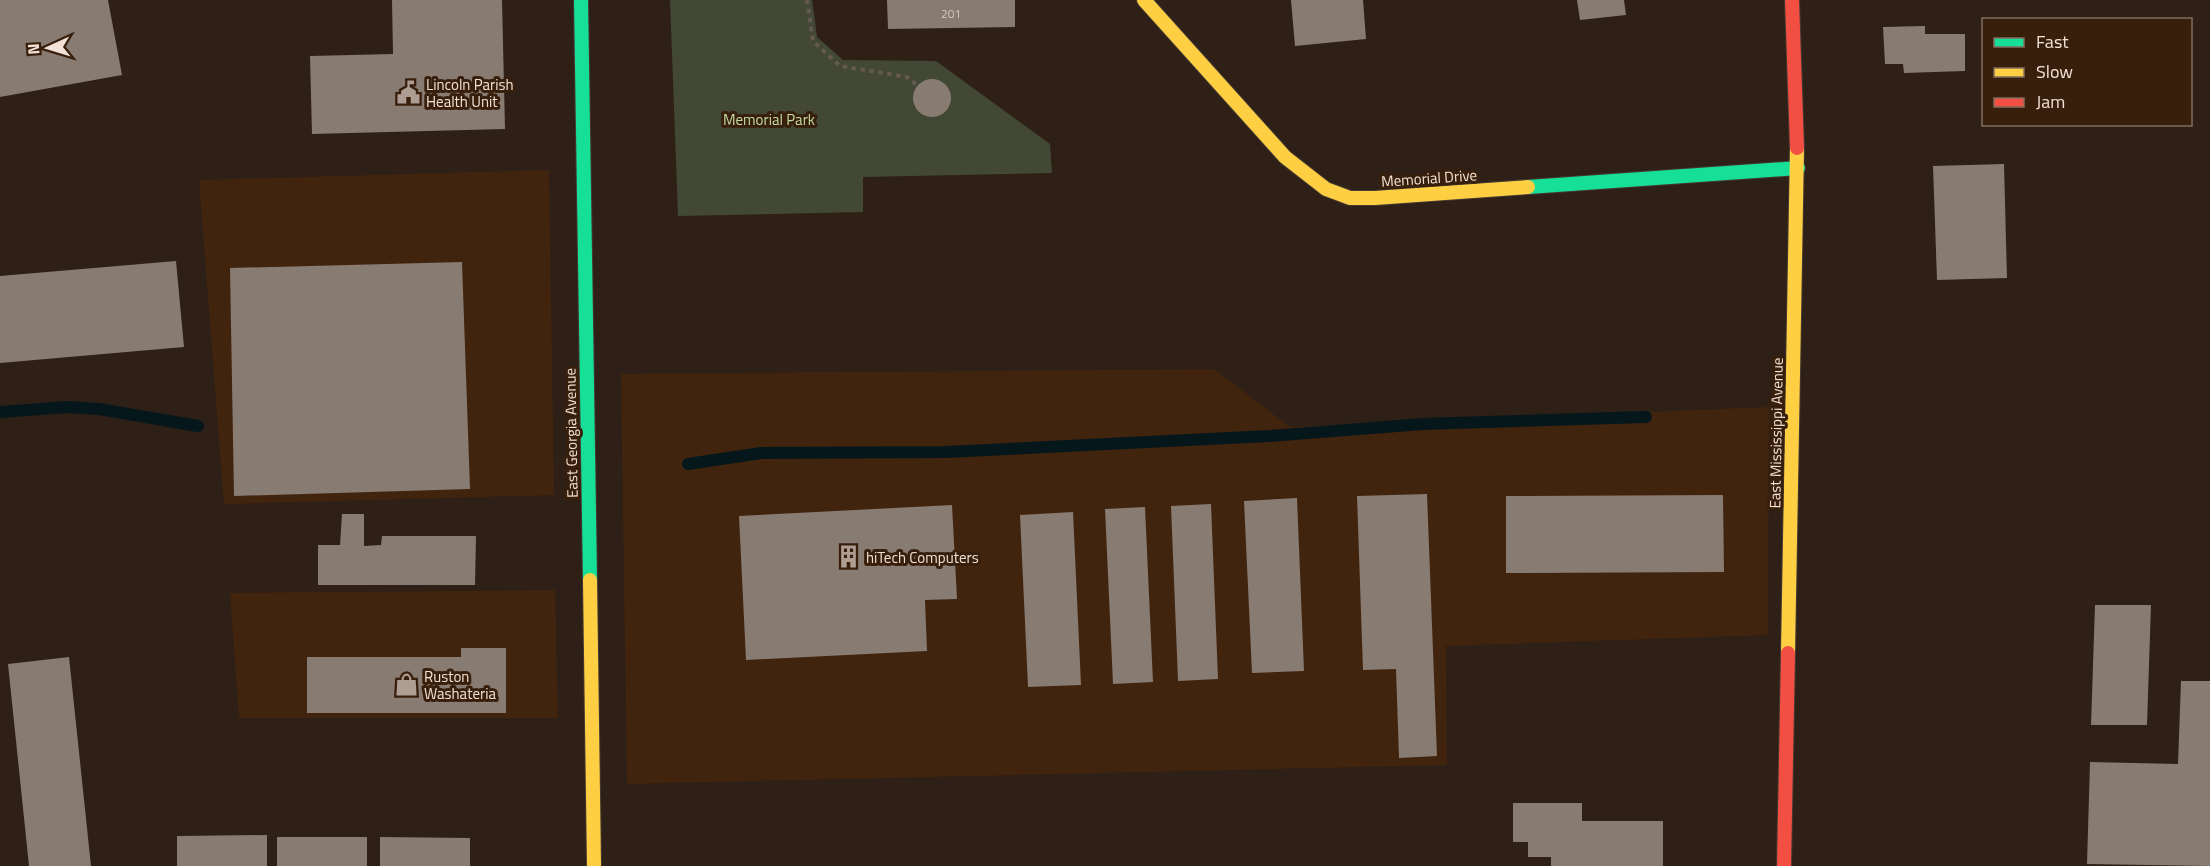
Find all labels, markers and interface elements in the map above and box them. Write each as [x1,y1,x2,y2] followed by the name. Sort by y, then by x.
[941,4,961,23] house number: 201
[18,18,78,78] north arrow
[1982,18,2192,126] legend
[2036,28,2069,55] text: Fast
[21,43,45,55] text: N
[2036,58,2073,85] text: Slow
[426,73,514,113] place label: Lincoln Parish Health Unit
[395,80,421,106] public building icon: Lincoln Parish Health Unit
[2036,88,2065,115] text: Jam
[723,108,815,131] park label: Memorial Park
[1380,163,1478,193] street label: Memorial Drive
[1763,357,1789,509] street label: East Mississippi Avenue
[558,368,584,498] street label: East Georgia Avenue
[835,544,861,570] building icon: hiTech Computers
[866,546,979,569] place label: hiTech Computers
[424,665,496,705] place label: Ruston Washateria
[393,672,419,698] shop icon: Ruston Washateria

